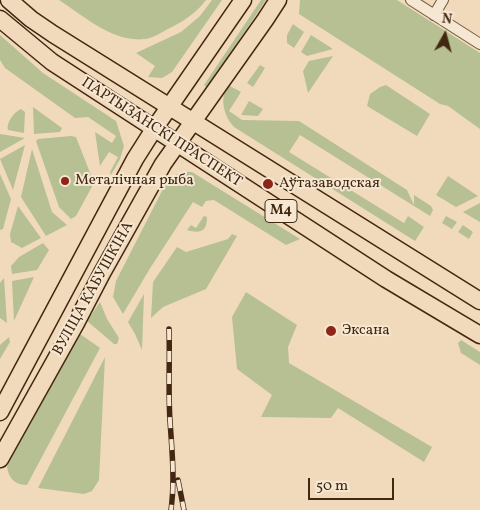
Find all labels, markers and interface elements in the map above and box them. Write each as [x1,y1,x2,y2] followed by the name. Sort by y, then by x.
[420,10,470,60] north arrow
[441,10,453,30] text: N
[77,74,245,192] street label: ПАРТЫЗАНСКІ ПРАСПЕКТ
[75,172,194,190] place label: Металічная рыба
[59,175,71,187] marker: Металічная рыба
[279,175,380,193] place label: Аўтазаводская
[261,177,275,191] marker: Аўтазаводская
[265,200,297,222] road number: М4
[50,219,138,359] street label: ВУЛІЦА КАБУШКІНА
[342,322,390,340] place label: Эксана
[324,324,338,338] marker: Эксана
[310,468,396,500] scale bar
[316,476,348,497] text: 50 m

